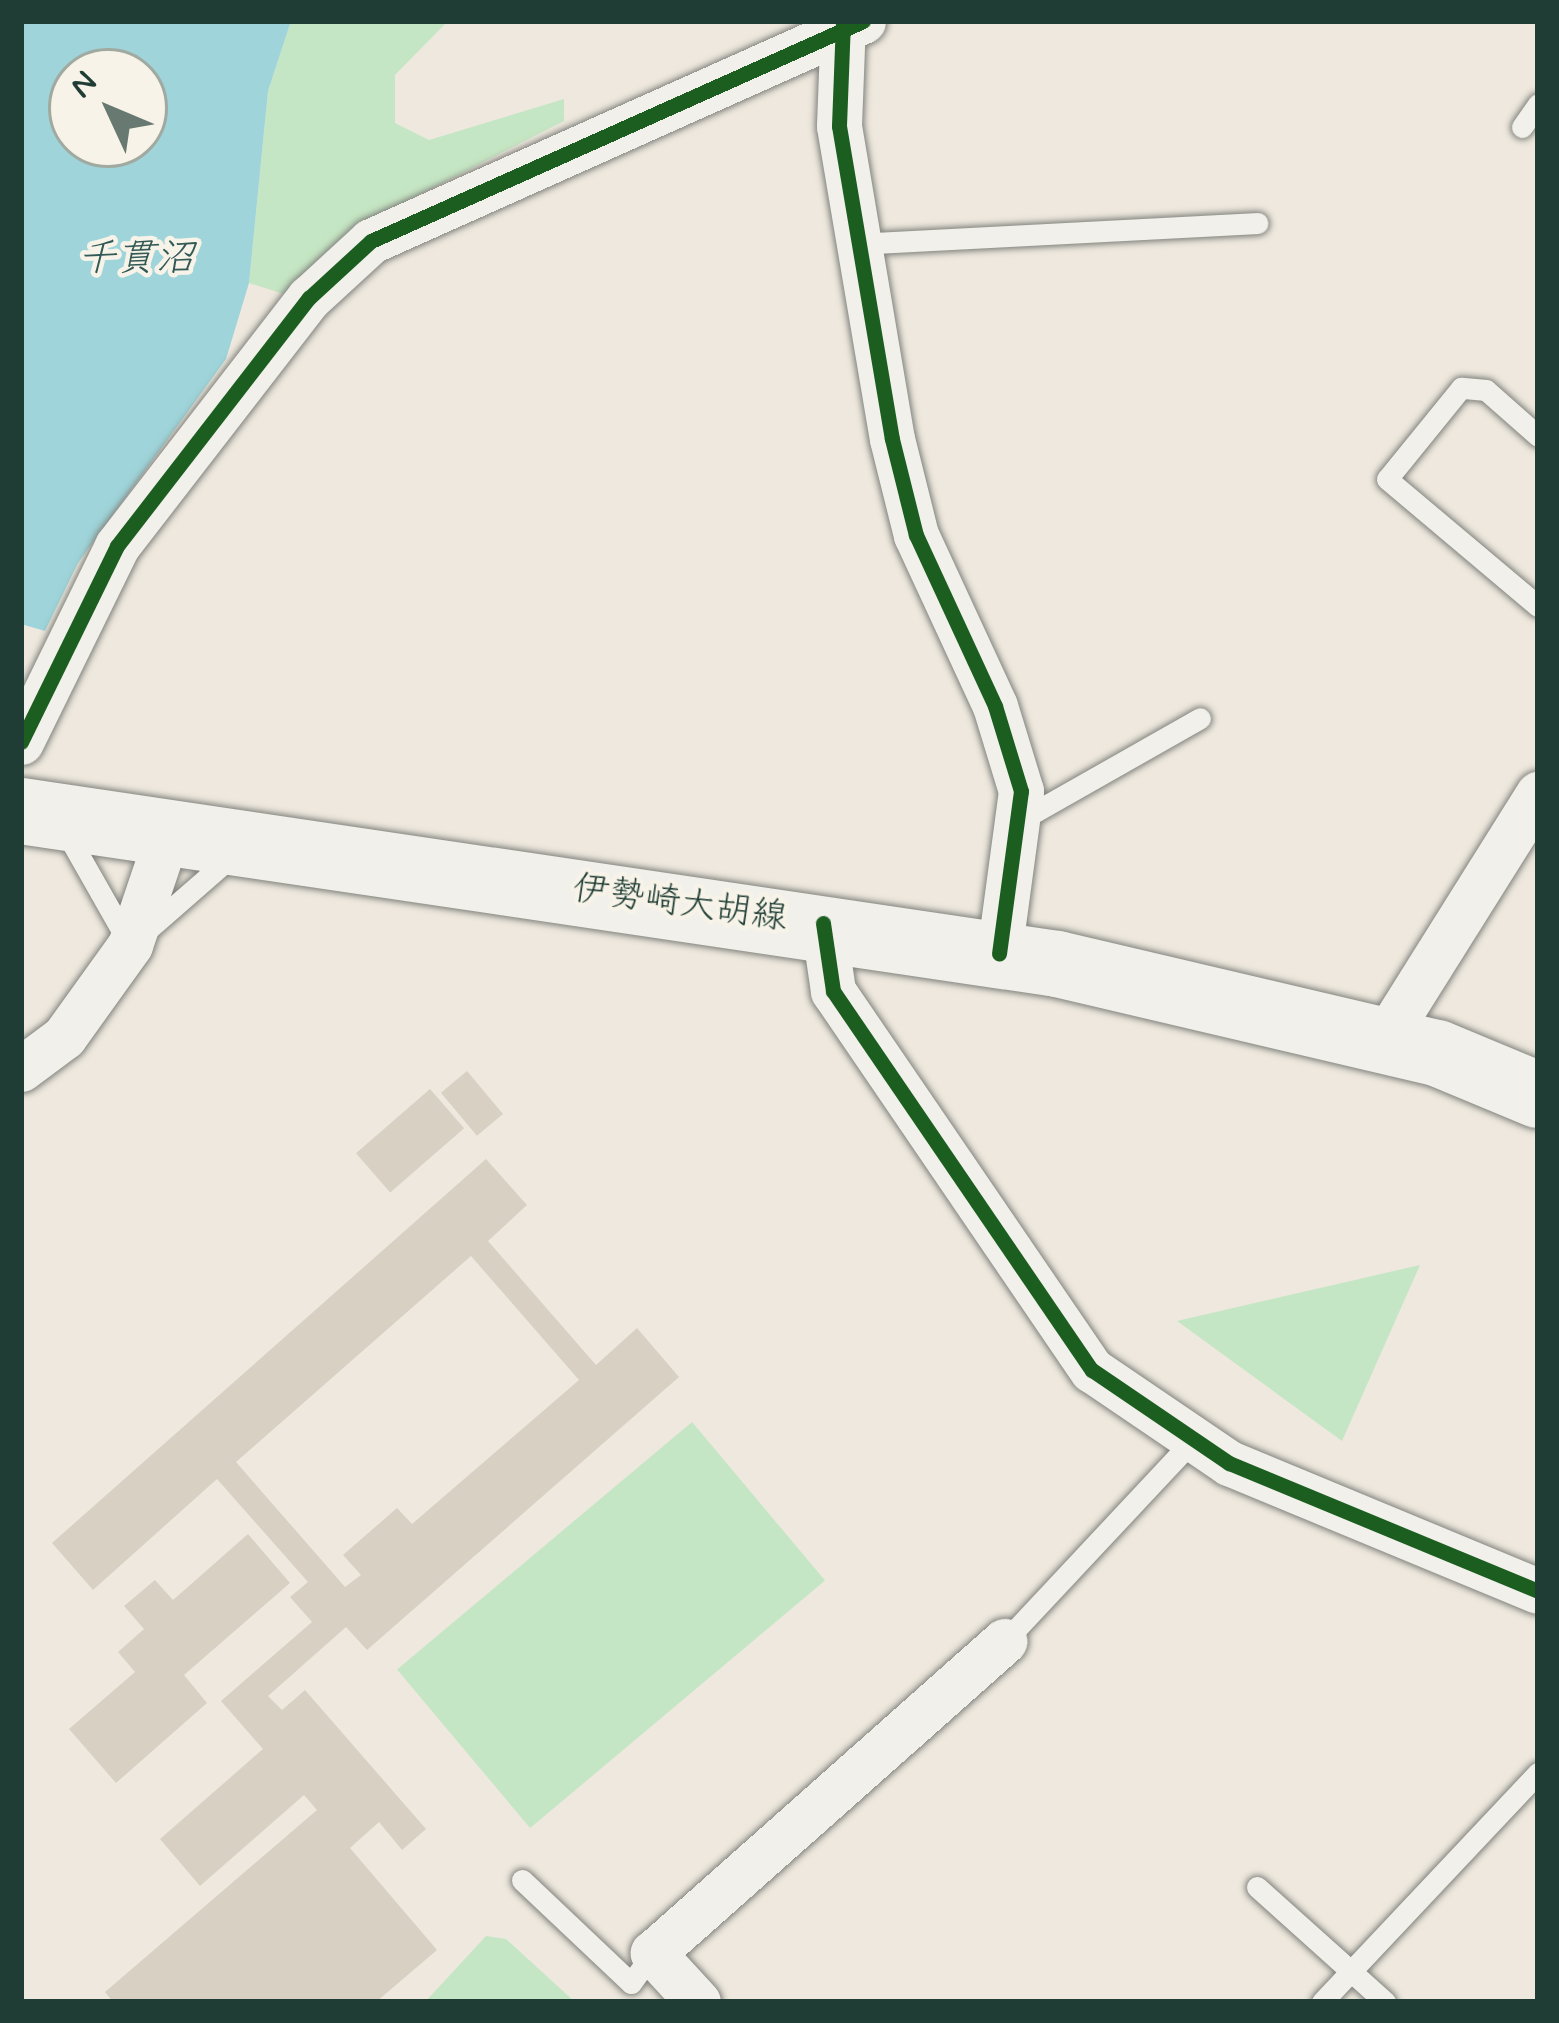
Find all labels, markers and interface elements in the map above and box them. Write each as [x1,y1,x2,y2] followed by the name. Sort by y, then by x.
[48,48,168,168] north arrow
[61,62,108,108] text: N
[78,237,194,283] water label: 千貫沼
[570,868,790,940] street label: 伊勢崎大胡線

